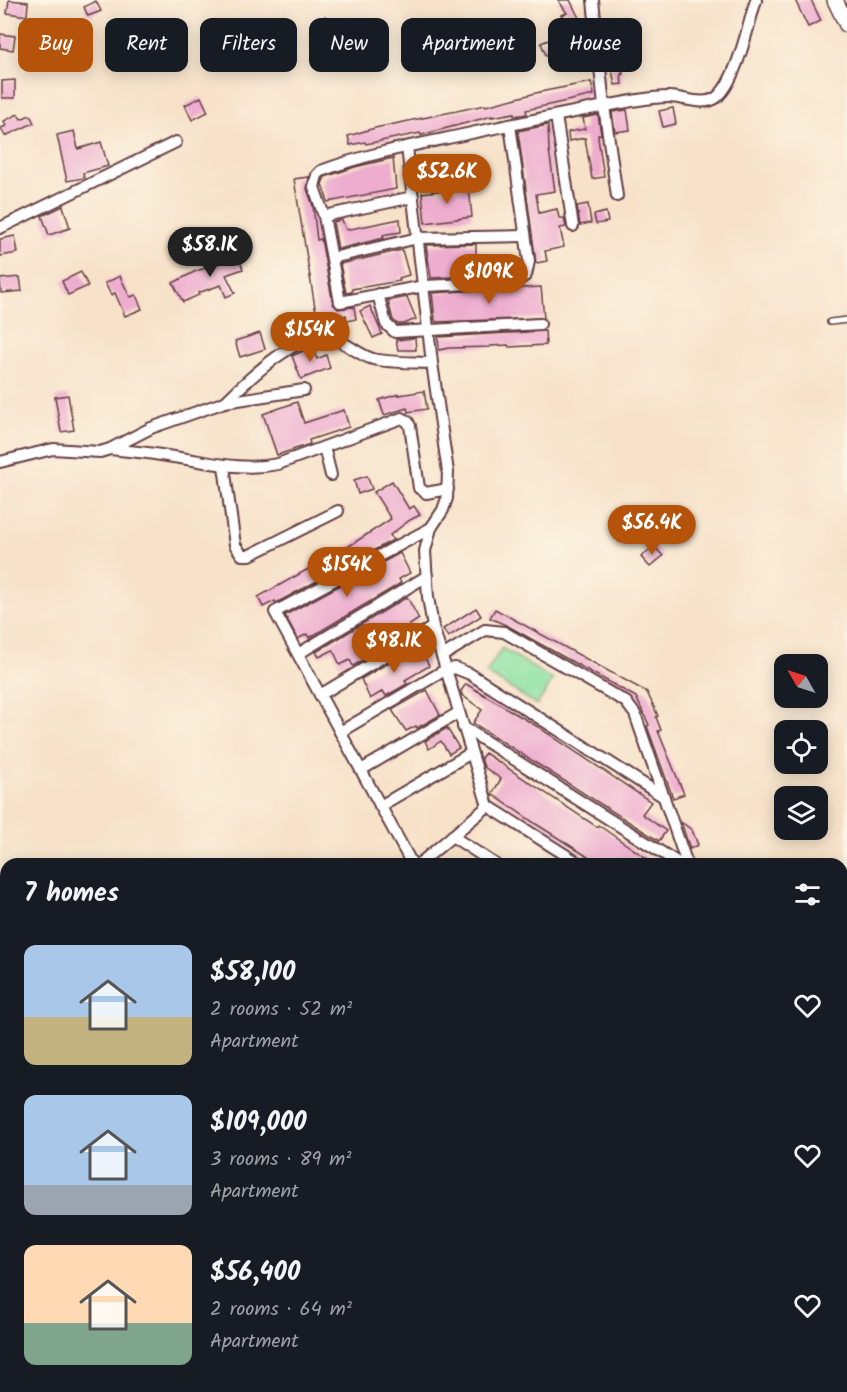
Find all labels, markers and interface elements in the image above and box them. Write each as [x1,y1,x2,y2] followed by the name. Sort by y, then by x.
[18,18,93,72] chip: Buy
[105,18,188,72] chip: Rent
[200,18,297,72] chip: Filters
[309,18,389,72] chip: New
[401,18,536,72] chip: Apartment
[548,18,642,72] chip: House
[398,154,496,205] pin: $52.6K
[416,157,478,189] text: $52.6K
[161,227,259,278] pin: $58.1K
[182,230,238,262] text: $58.1K
[447,254,531,305] pin: $109K
[464,257,514,289] text: $109K
[268,312,352,363] pin: $154K
[285,315,335,347] text: $154K
[603,505,701,556] pin: $56.4K
[622,508,682,540] text: $56.4K
[305,547,389,598] pin: $154K
[322,550,372,582] text: $154K
[345,623,443,674] pin: $98.1K
[366,626,422,658] text: $98.1K
[774,654,828,708] north arrow
[774,654,828,840] map controls
[774,720,828,774] button: locate
[774,786,828,840] button: layers
[24,873,119,915] text: 7 homes
[791,878,824,911] icon: filters
[210,952,295,994] text: $58,100
[72,969,144,1041] icon: home
[791,989,824,1022] icon: heart
[210,994,352,1026] text: 2 rooms · 52 m²
[210,1026,299,1058] text: Apartment
[210,1102,307,1144] text: $109,000
[72,1119,144,1191] icon: home
[791,1139,824,1172] icon: heart
[210,1144,351,1176] text: 3 rooms · 89 m²
[210,1176,299,1208] text: Apartment
[210,1252,300,1294] text: $56,400
[72,1269,144,1341] icon: home
[791,1289,824,1322] icon: heart
[210,1294,352,1326] text: 2 rooms · 64 m²
[210,1326,299,1358] text: Apartment

